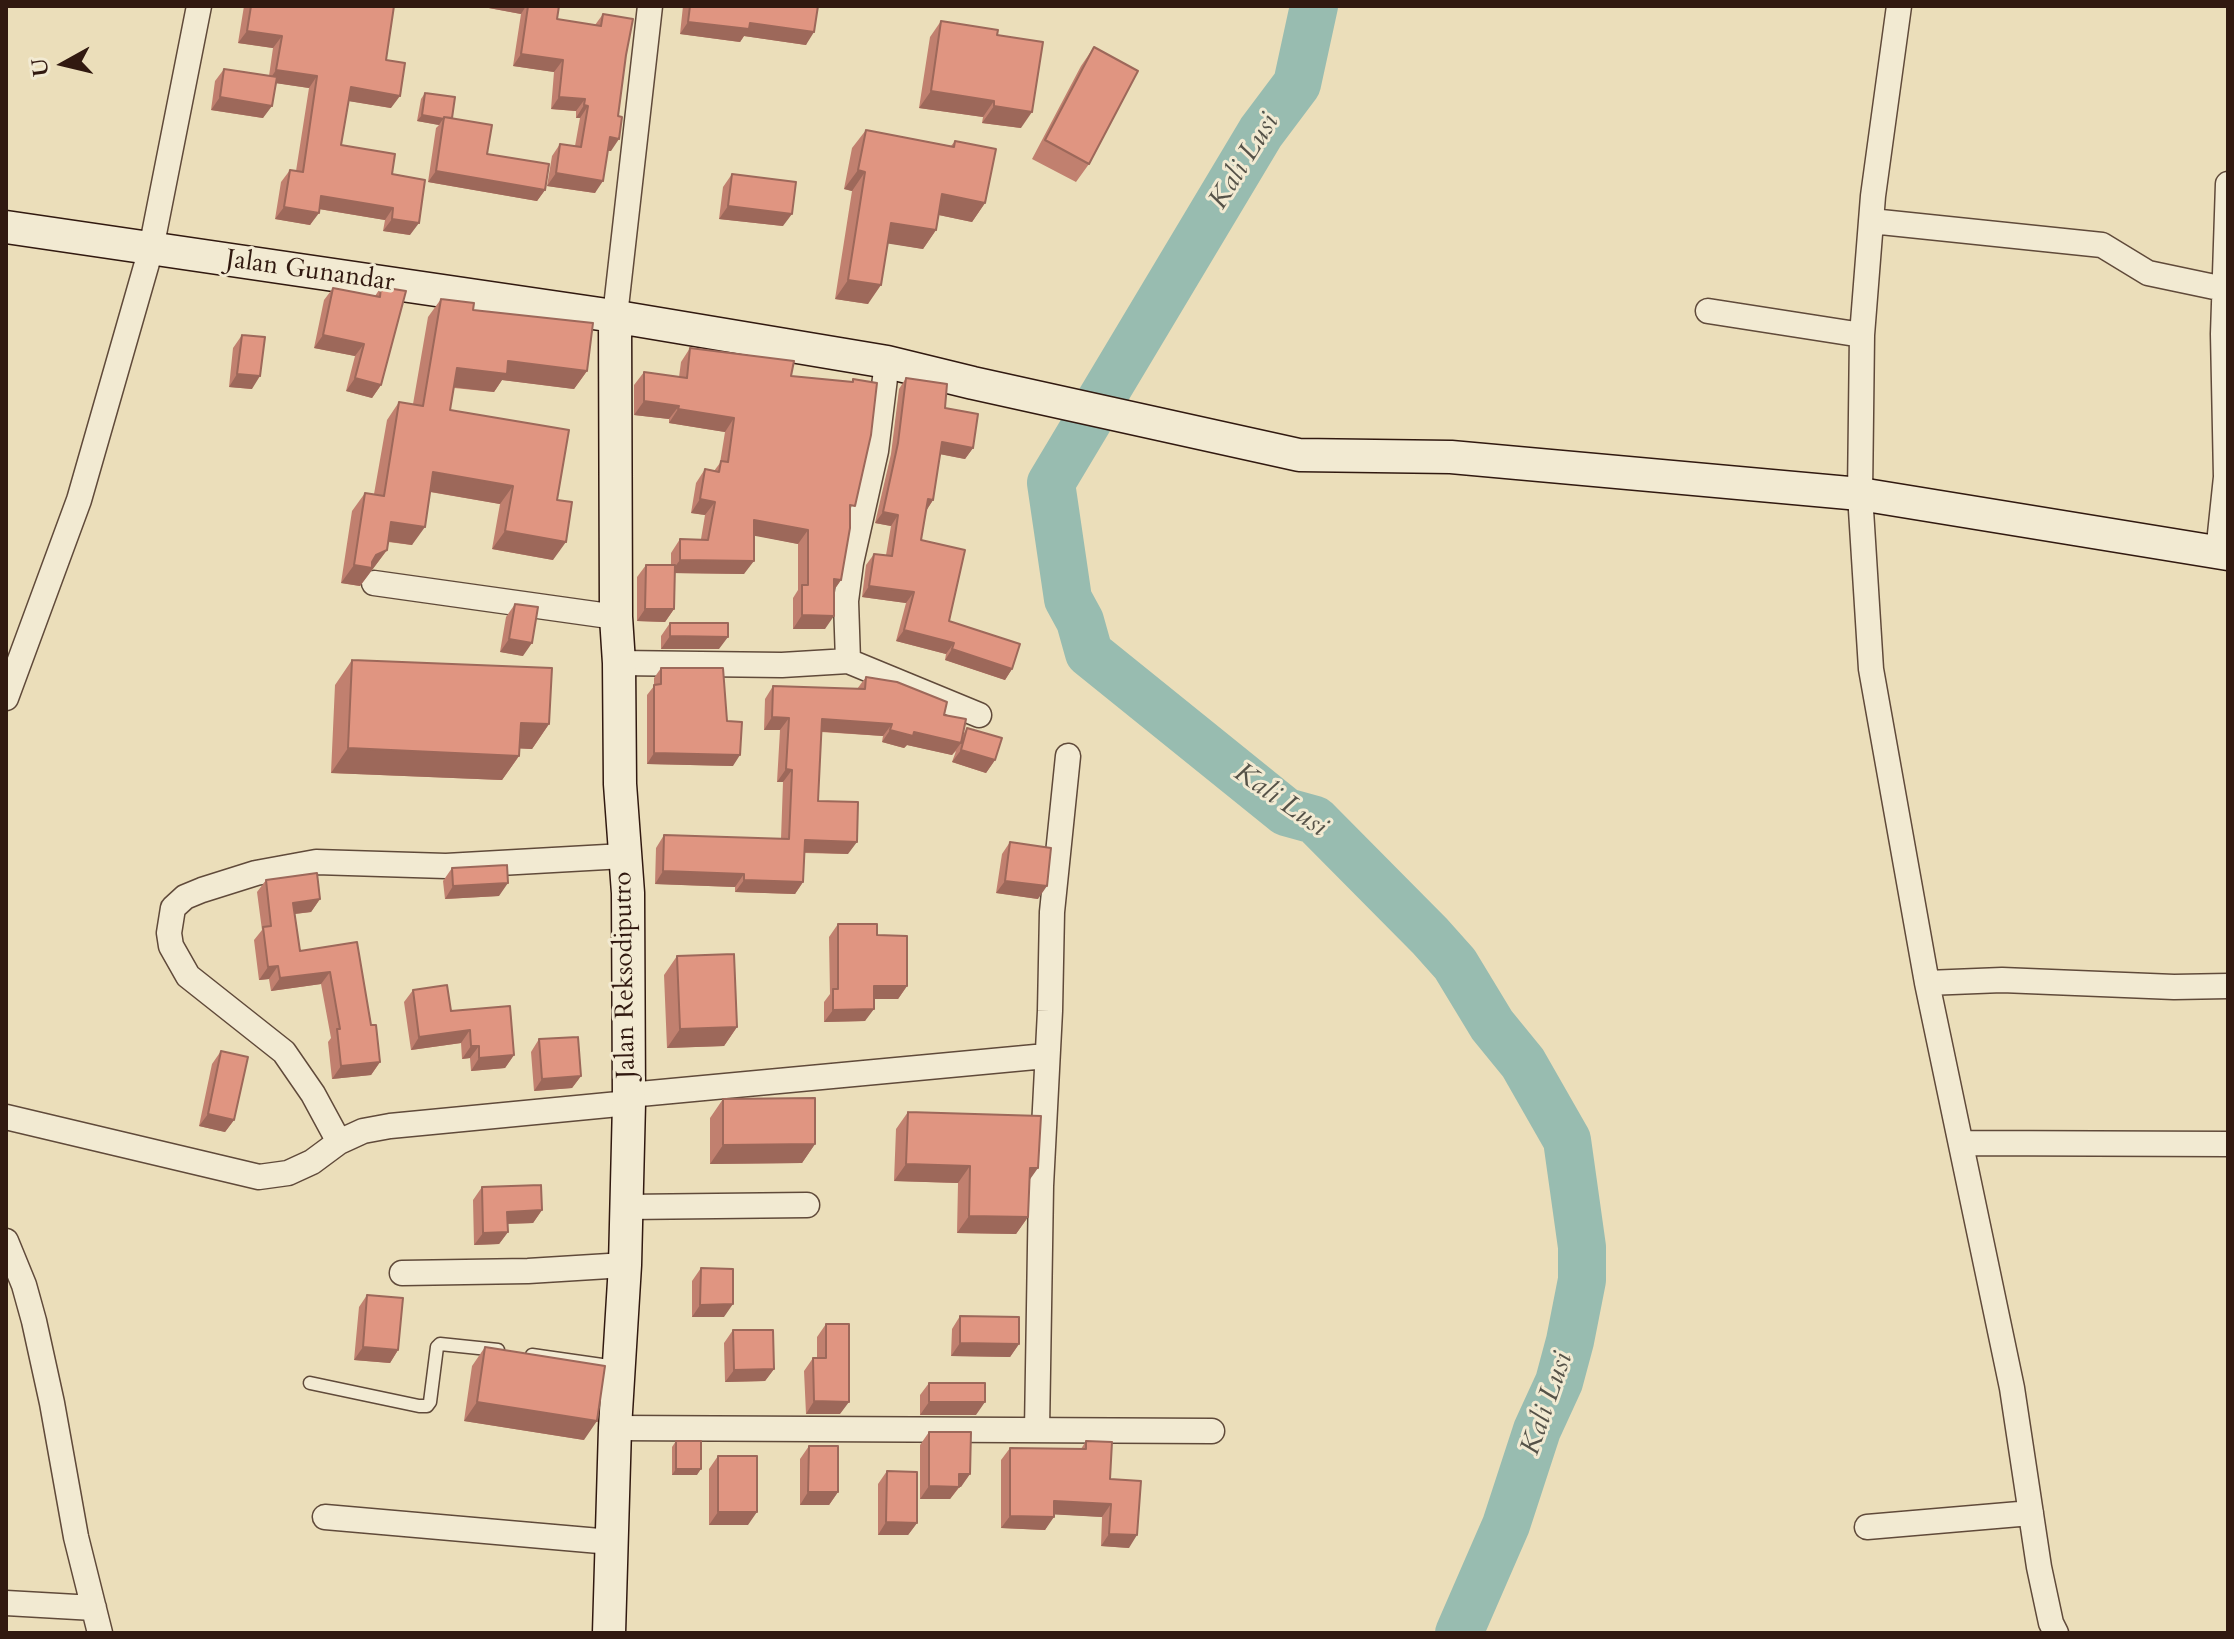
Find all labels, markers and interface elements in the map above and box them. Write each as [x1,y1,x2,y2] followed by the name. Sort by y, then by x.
[24,24,104,104] north arrow
[24,56,56,78] text: U
[1203,108,1287,216] water label: Kali Lusi
[224,245,396,299] street label: Jalan Gunandar
[1227,757,1333,845] water label: Kali Lusi
[609,871,643,1079] street label: Jalan Reksodiputro
[1515,1348,1581,1460] water label: Kali Lusi

